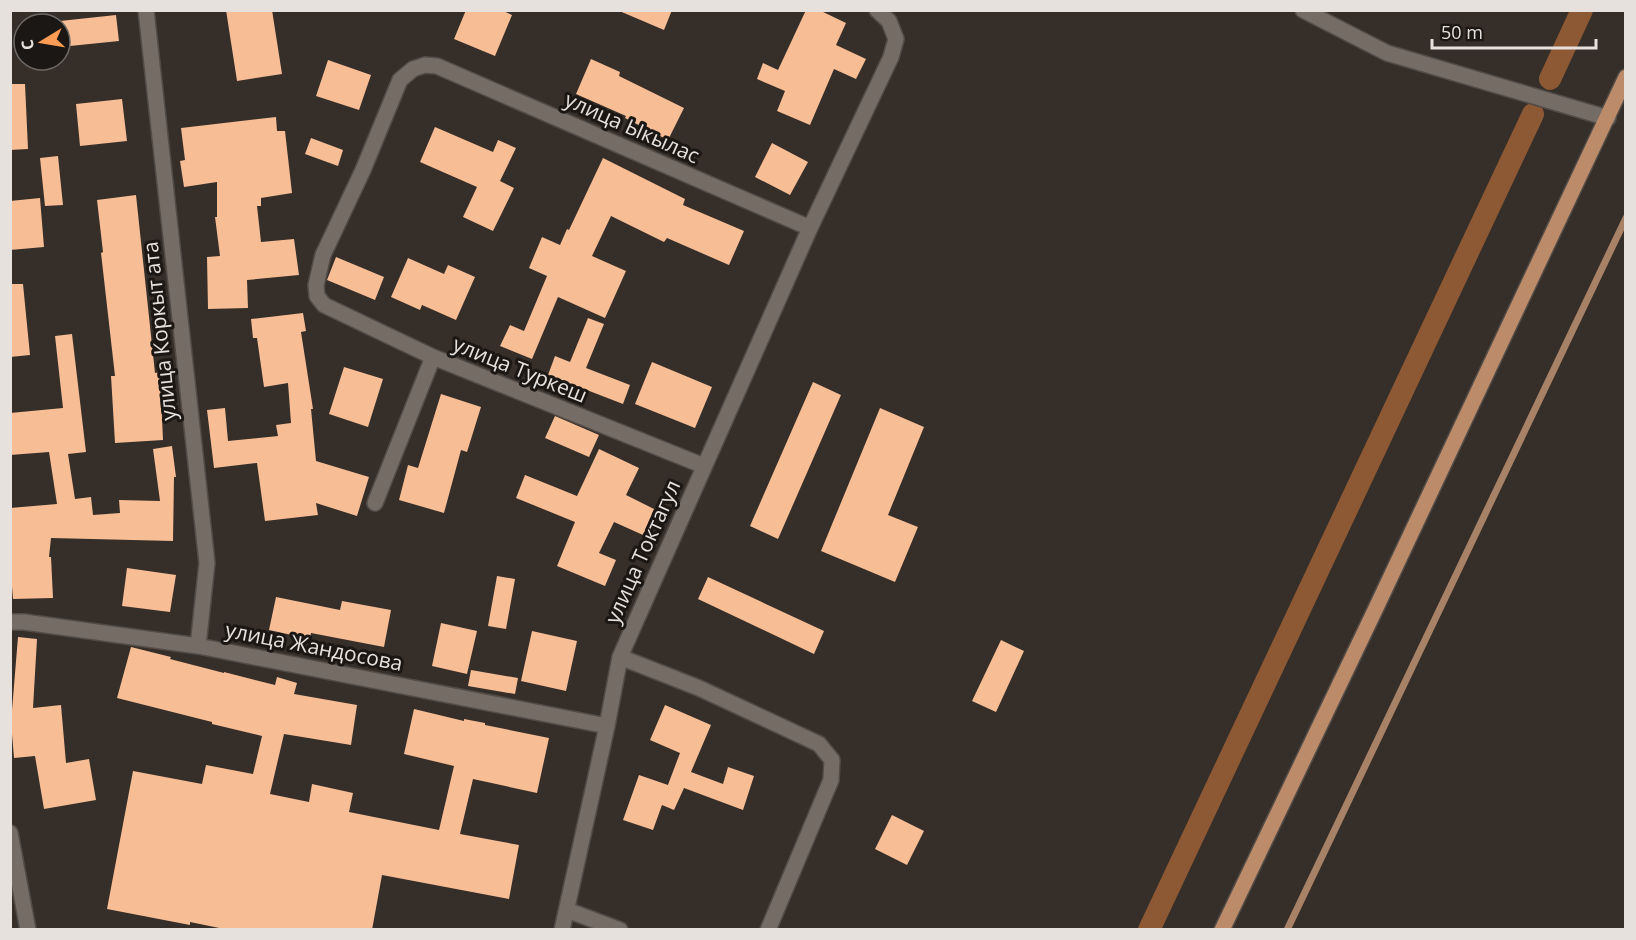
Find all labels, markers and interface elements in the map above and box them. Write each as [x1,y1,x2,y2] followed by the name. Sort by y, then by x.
[12,12,72,72] north arrow
[1432,12,1596,50] scale bar
[1441,20,1483,44] text: 50 m
[16,38,39,52] text: С
[561,85,704,169] street label: улица Ыкылас
[136,240,182,422] street label: улица Коркыт ата
[449,329,592,409] street label: улица Туркеш
[598,475,686,628] street label: улица Токтагул
[223,615,405,677] street label: улица Жандосова

